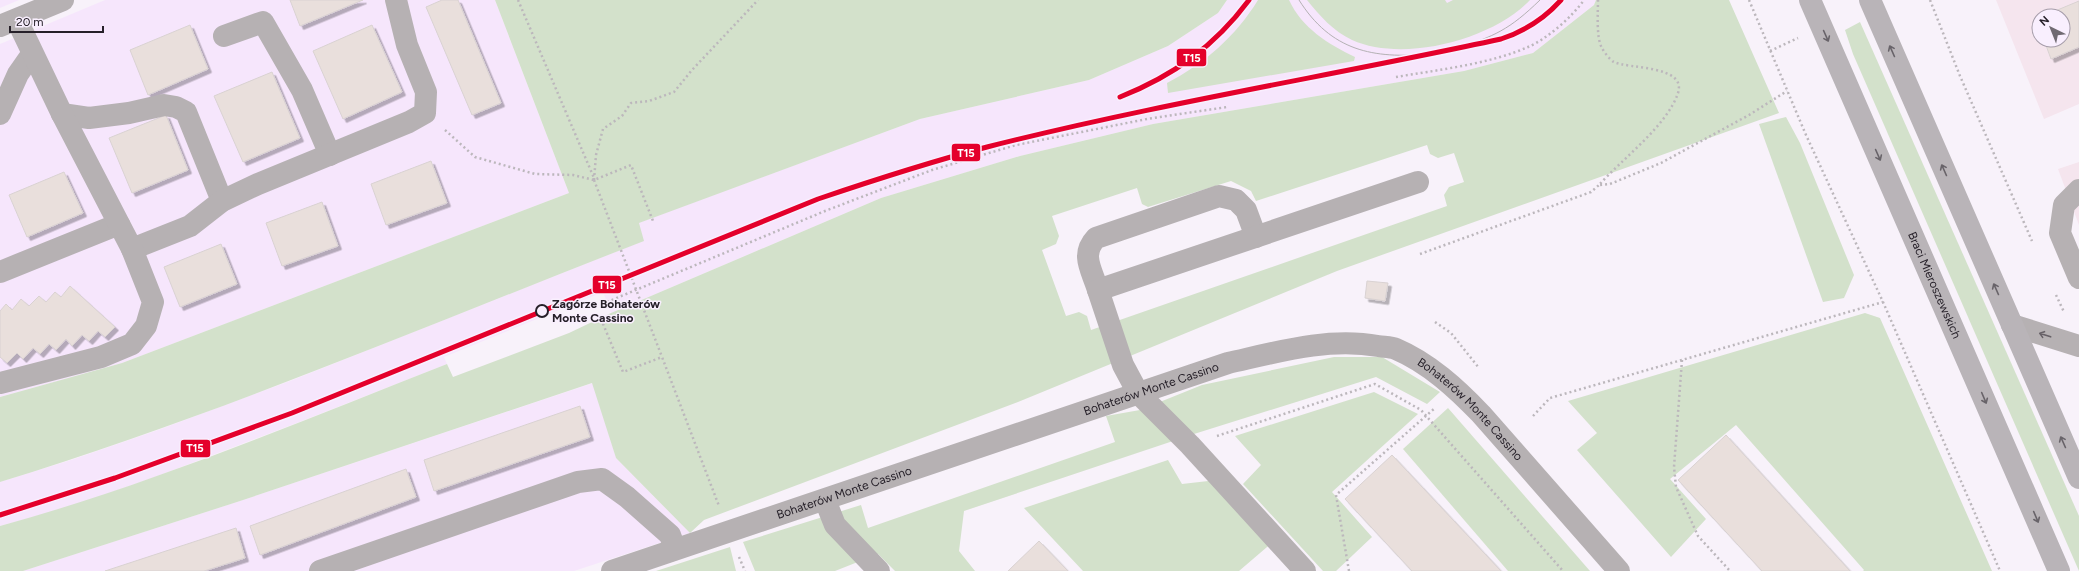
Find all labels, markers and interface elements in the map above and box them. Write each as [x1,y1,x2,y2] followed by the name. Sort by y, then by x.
[10,8,103,34] scale bar
[2031,8,2071,48] north arrow
[2037,13,2052,29] text: N
[16,15,44,29] text: 20 m
[1822,29,1830,41] one-way arrow
[1888,45,1895,57] one-way arrow
[1176,48,1207,67] line badge: T15
[1183,52,1201,65] text: T15
[951,143,981,162] line badge: T15
[957,147,975,160] text: T15
[1875,148,1882,160] one-way arrow
[1940,164,1947,176] one-way arrow
[1905,230,1964,341] street label: Braci Mieroszewskich
[592,275,622,294] line badge: T15
[598,279,616,292] text: T15
[1992,283,1999,295] one-way arrow
[552,297,660,325] place label: Zagórze Bohaterów Monte Cassino
[535,304,549,318] marker: Zagórze Bohaterów Monte Cassino
[2040,331,2052,339] one-way arrow
[1415,355,1526,463] street label: Bohaterów Monte Cassino
[1082,360,1221,418] street label: Bohaterów Monte Cassino
[1981,391,1988,403] one-way arrow
[2059,437,2067,449] one-way arrow
[180,439,211,458] line badge: T15
[186,442,204,455] text: T15
[775,463,914,522] street label: Bohaterów Monte Cassino
[2032,511,2040,523] one-way arrow

